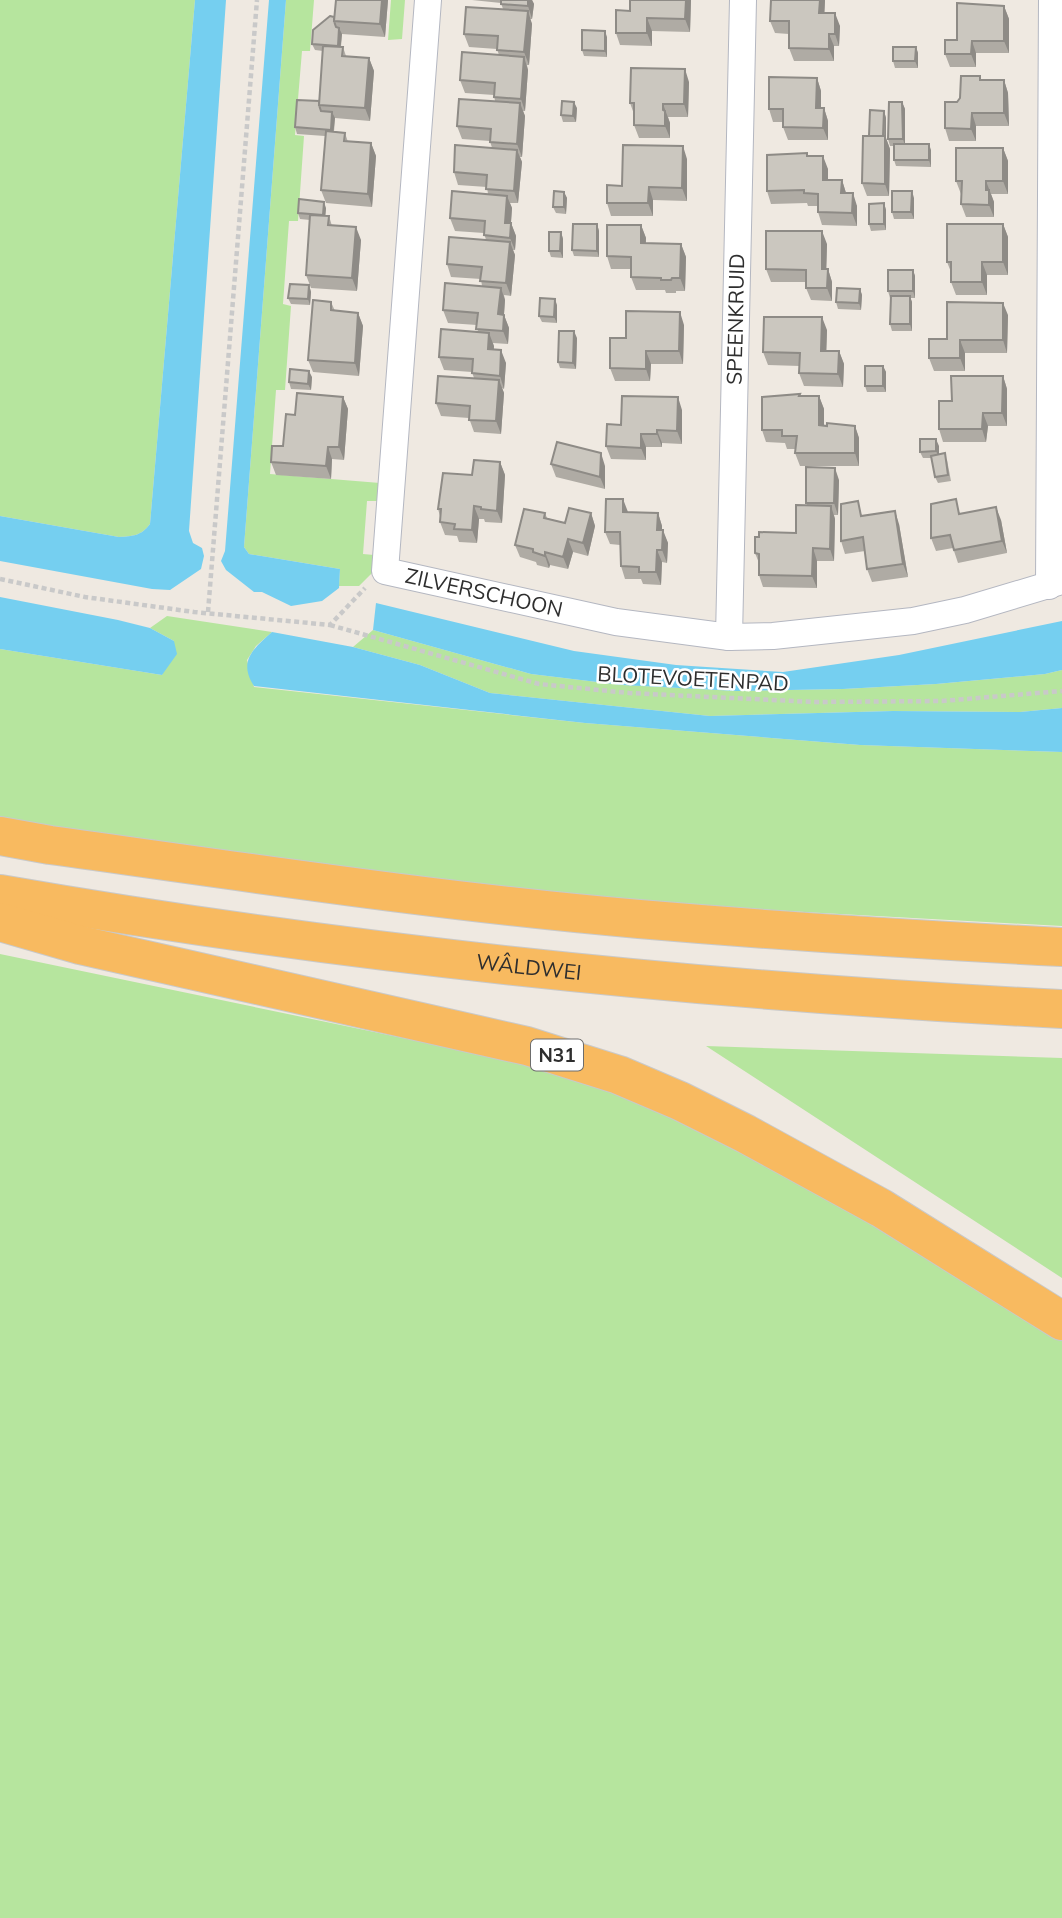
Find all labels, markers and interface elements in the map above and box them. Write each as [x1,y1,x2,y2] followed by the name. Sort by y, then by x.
[721,253,749,385] street label: SPEENKRUID
[403,562,565,622] street label: ZILVERSCHOON
[597,660,789,696] street label: BLOTEVOETENPAD
[475,948,583,985] street label: WÂLDWEI
[531,1040,583,1070] road number: N31

